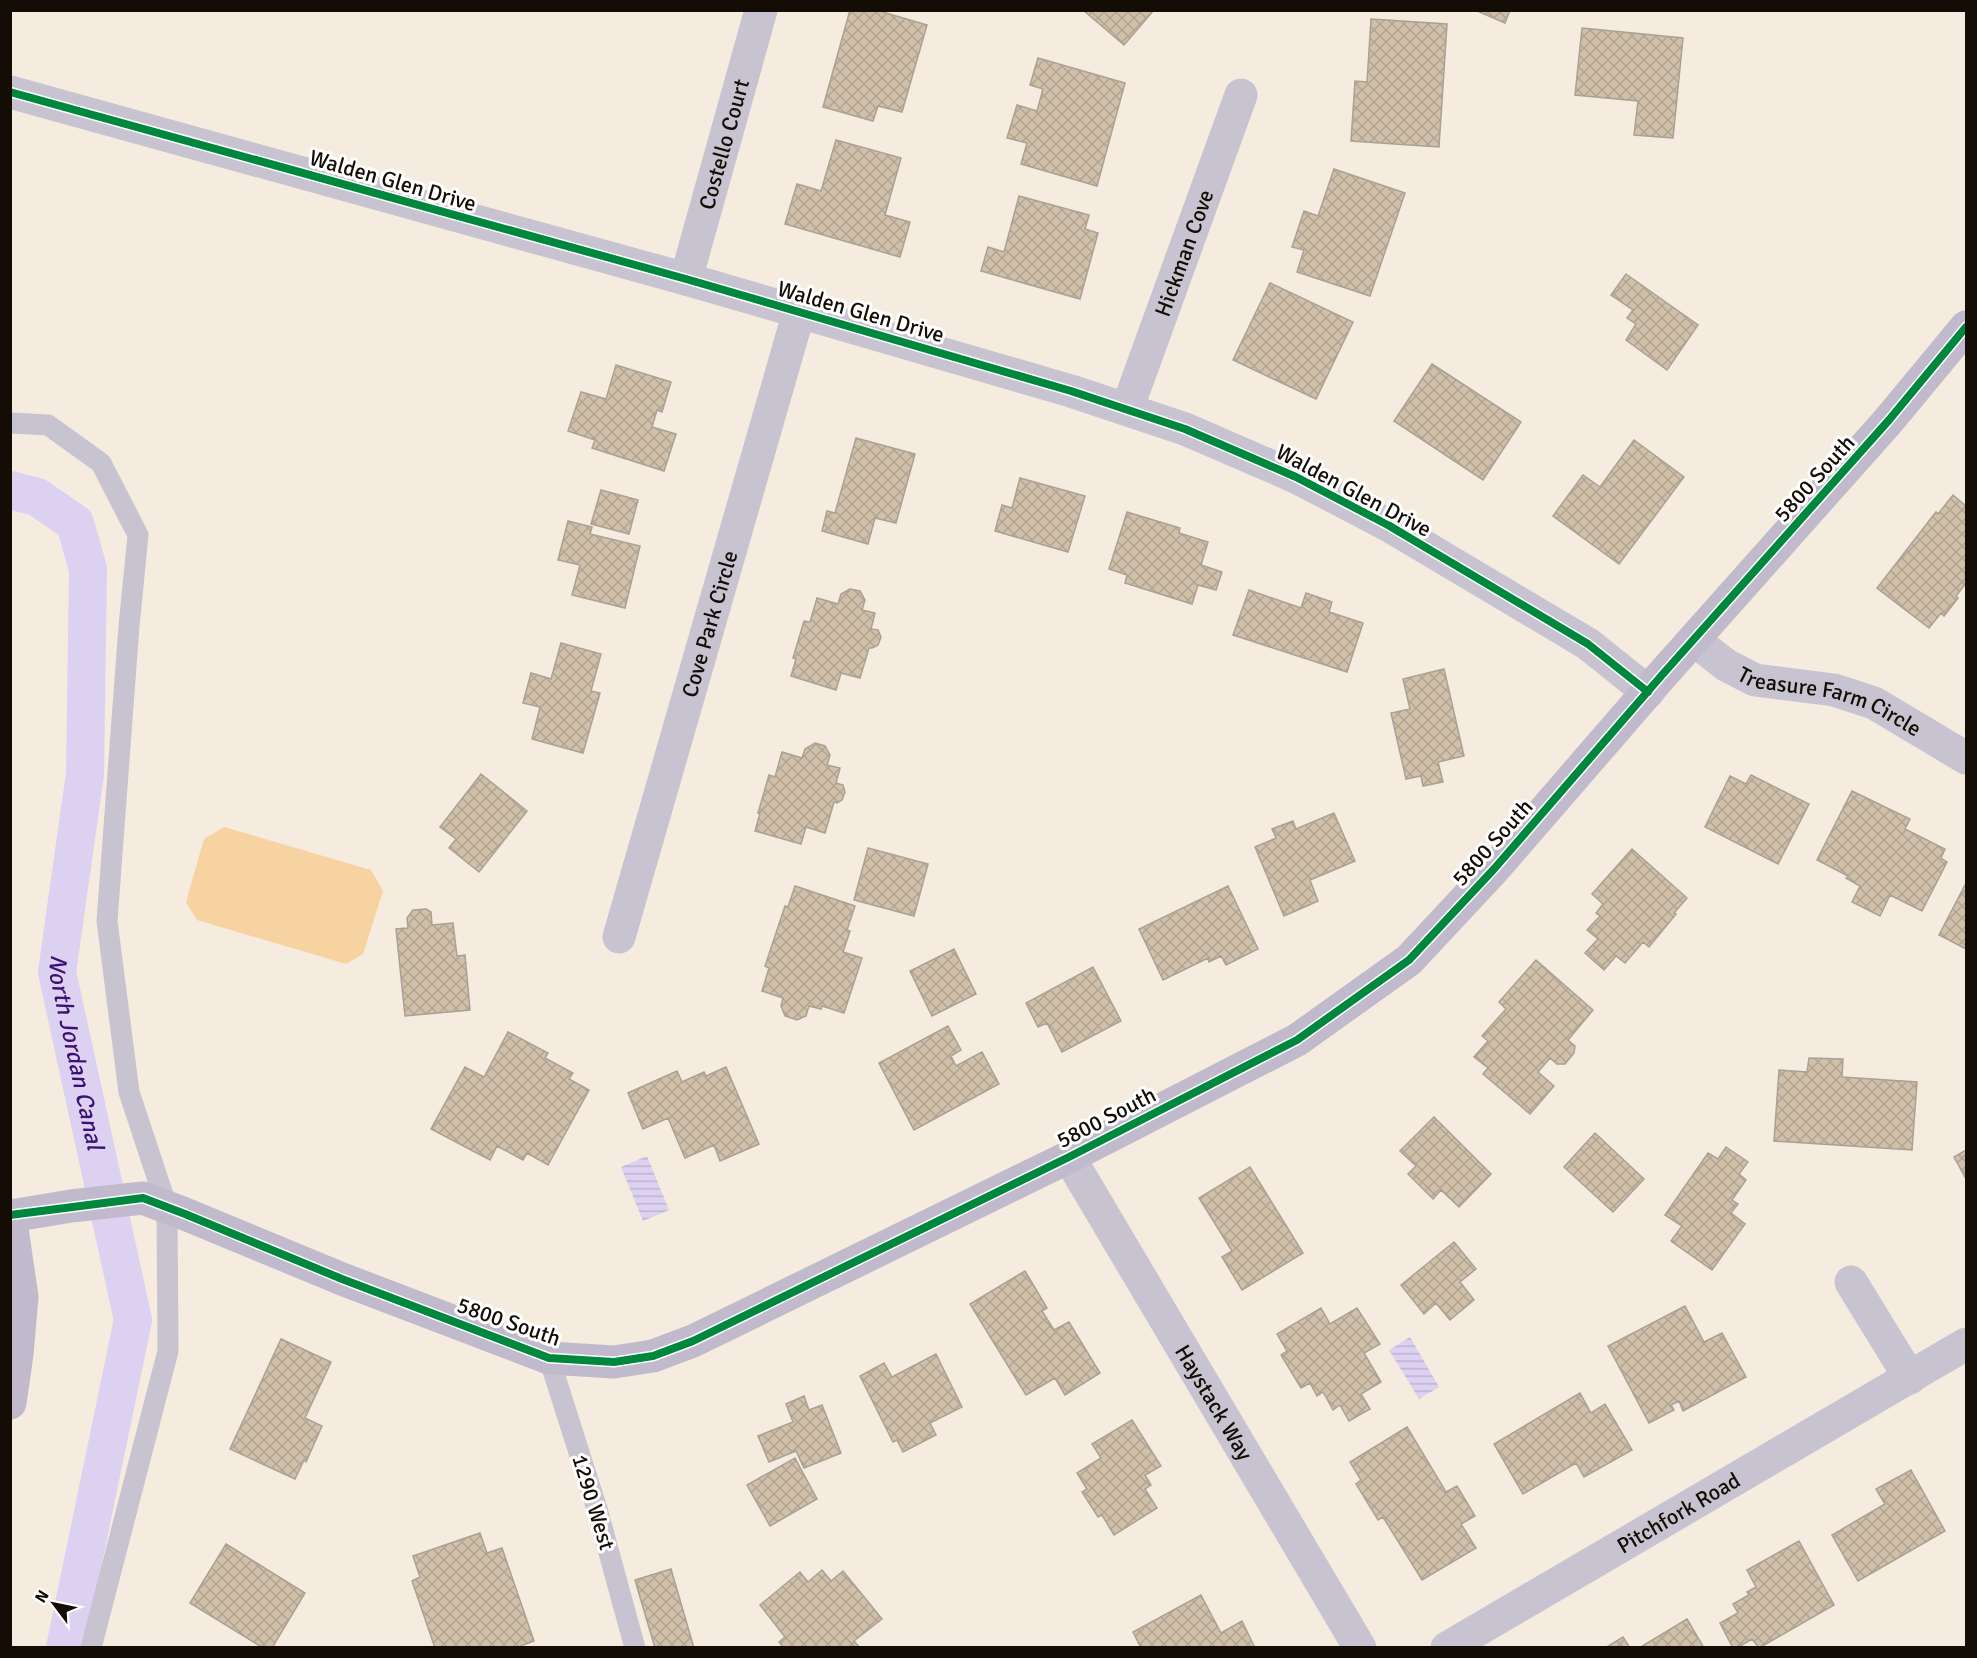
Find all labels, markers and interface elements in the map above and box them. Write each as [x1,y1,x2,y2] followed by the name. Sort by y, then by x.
[693,76,755,213] street label: Costello Court
[306,144,479,217] street label: Walden Glen Drive
[1149,186,1219,320] street label: Hickman Cove
[774,275,947,348] street label: Walden Glen Drive
[1768,429,1860,527] street label: 5800 South
[1271,438,1436,543] street label: Walden Glen Drive
[676,547,744,700] street label: Cove Park Circle
[1733,661,1926,742] street label: Treasure Farm Circle
[1446,793,1538,891] street label: 5800 South
[42,953,111,1155] water label: North Jordan Canal
[1052,1081,1160,1154] street label: 5800 South
[454,1291,564,1352] street label: 5800 South
[1169,1340,1259,1466] street label: Haystack Way
[566,1451,621,1553] street label: 1290 West
[1612,1466,1745,1559] street label: Pitchfork Road
[24,1574,84,1634] north arrow
[31,1587,54,1607] text: N

